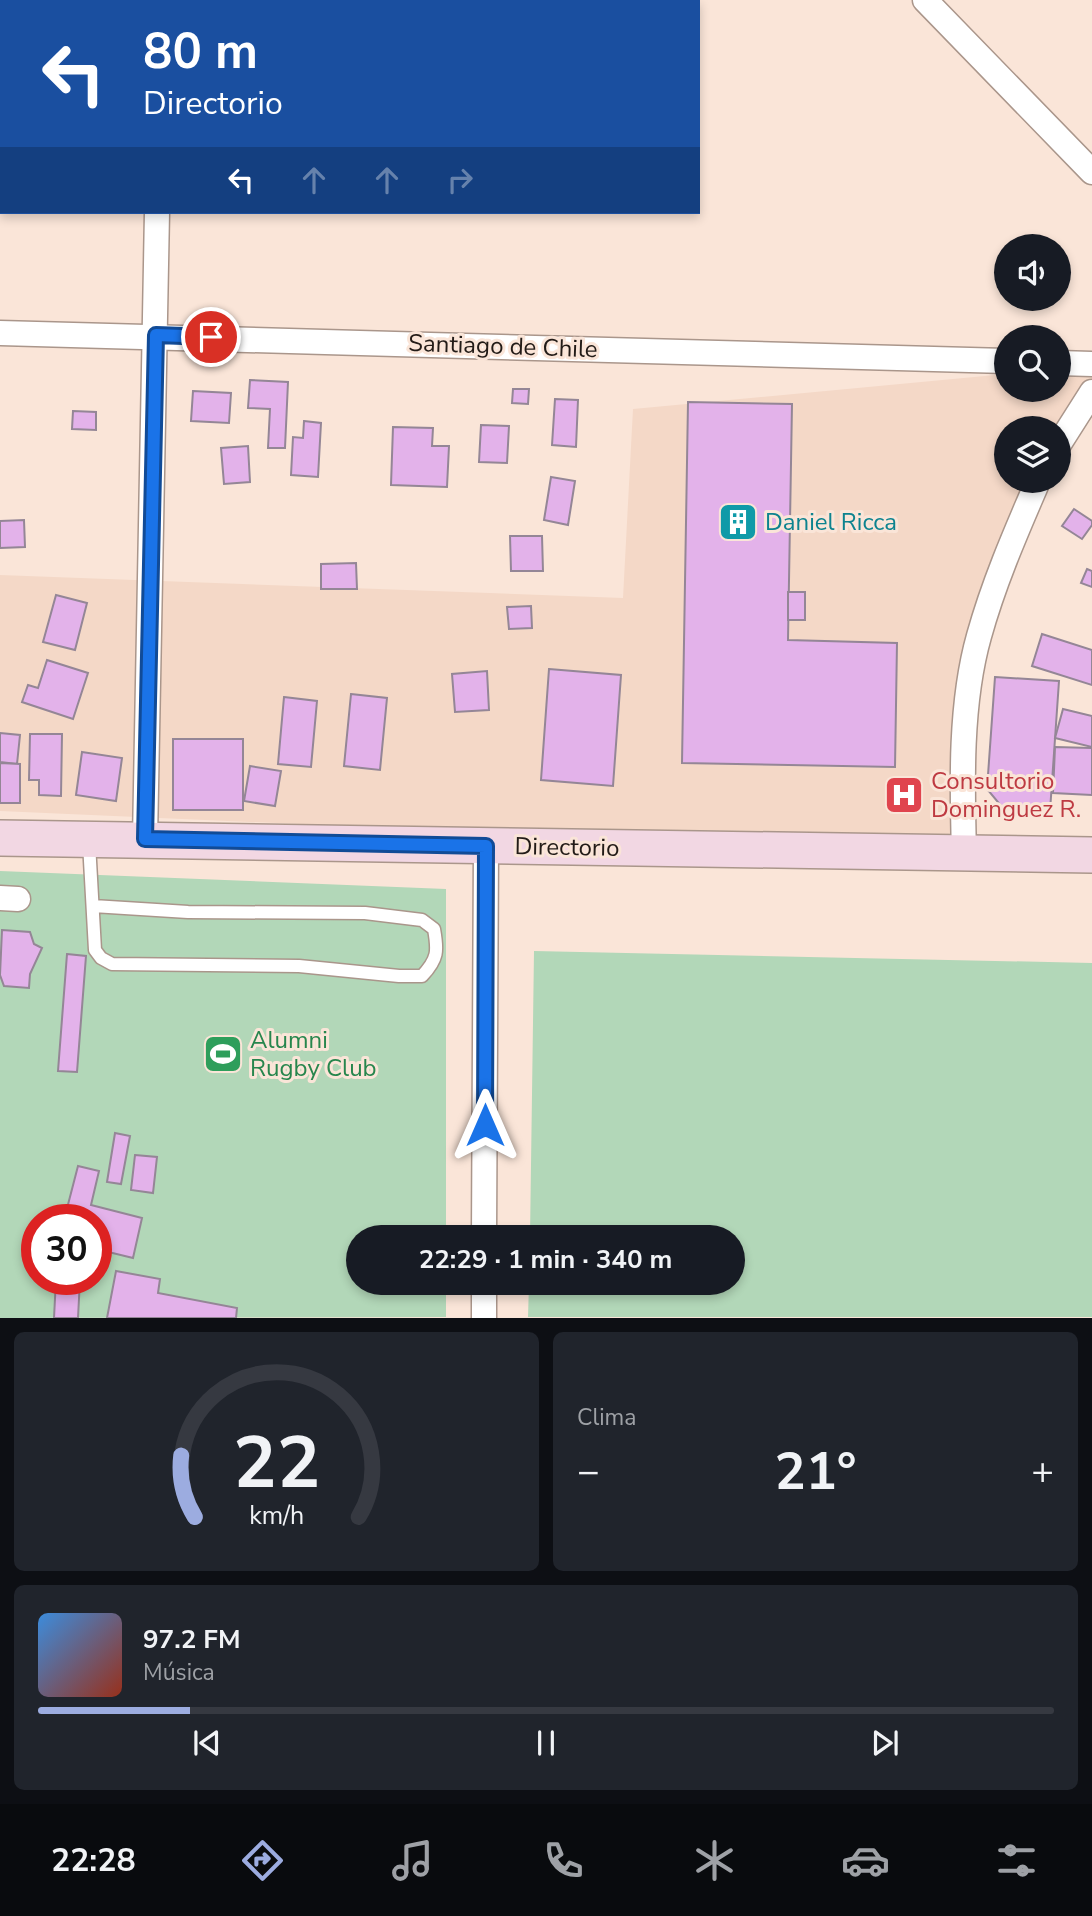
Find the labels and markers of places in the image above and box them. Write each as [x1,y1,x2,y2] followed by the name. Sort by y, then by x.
[181,307,241,367] pin
[717,501,759,543] building icon: Daniel Ricca
[765,506,897,538] place label: Daniel Ricca
[931,765,1081,825] place label: Consultorio Dominguez R.
[883,774,925,816] hospital icon: Consultorio Dominguez R.
[250,1024,377,1084] place label: Alumni Rugby Club
[202,1033,244,1075] sports icon: Alumni Rugby Club

